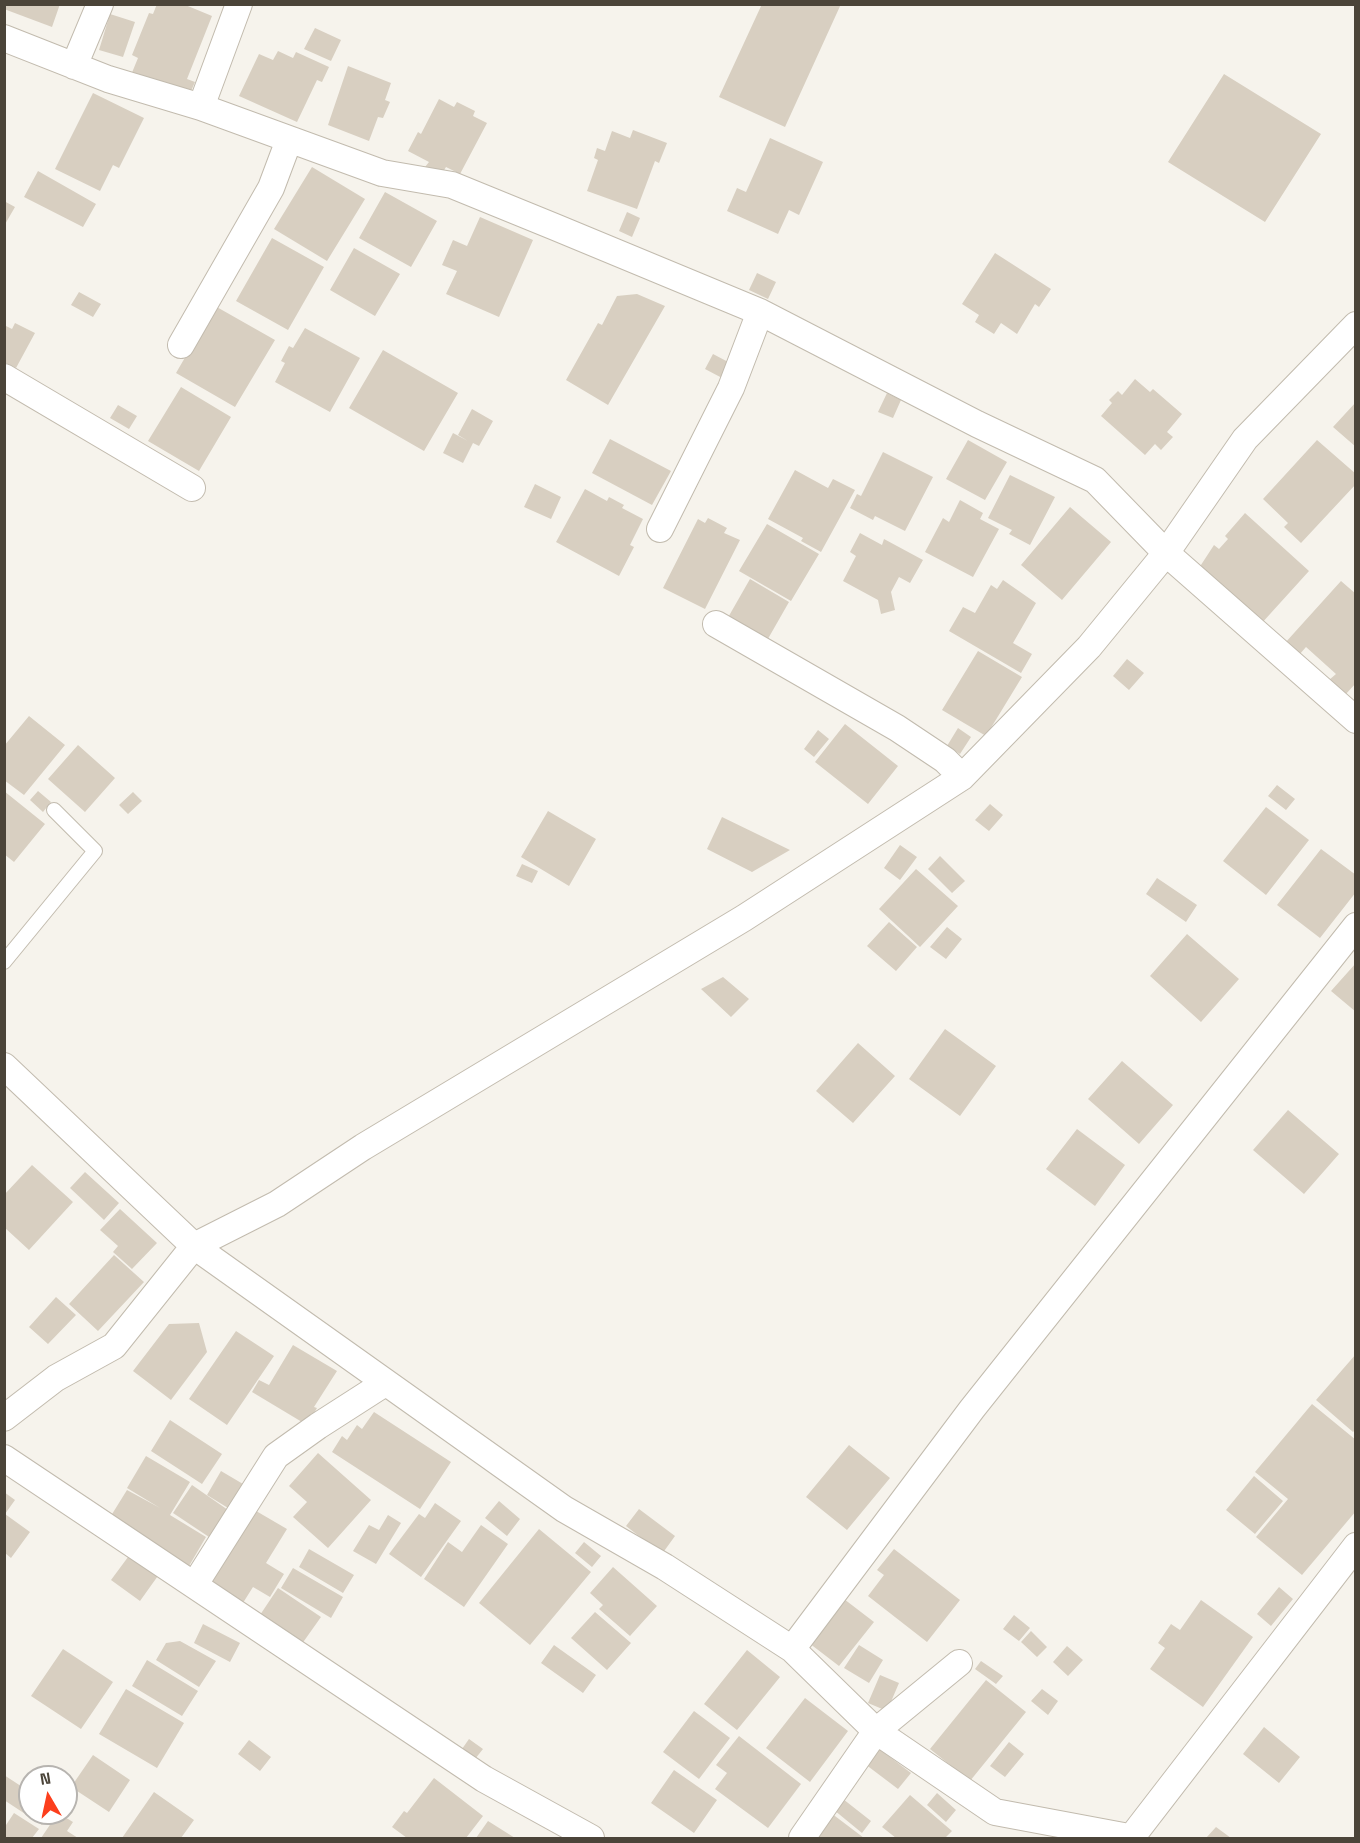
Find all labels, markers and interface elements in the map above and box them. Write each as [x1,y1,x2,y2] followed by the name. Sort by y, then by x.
[18,1765,78,1825] north arrow
[38,1767,52,1790] text: N

